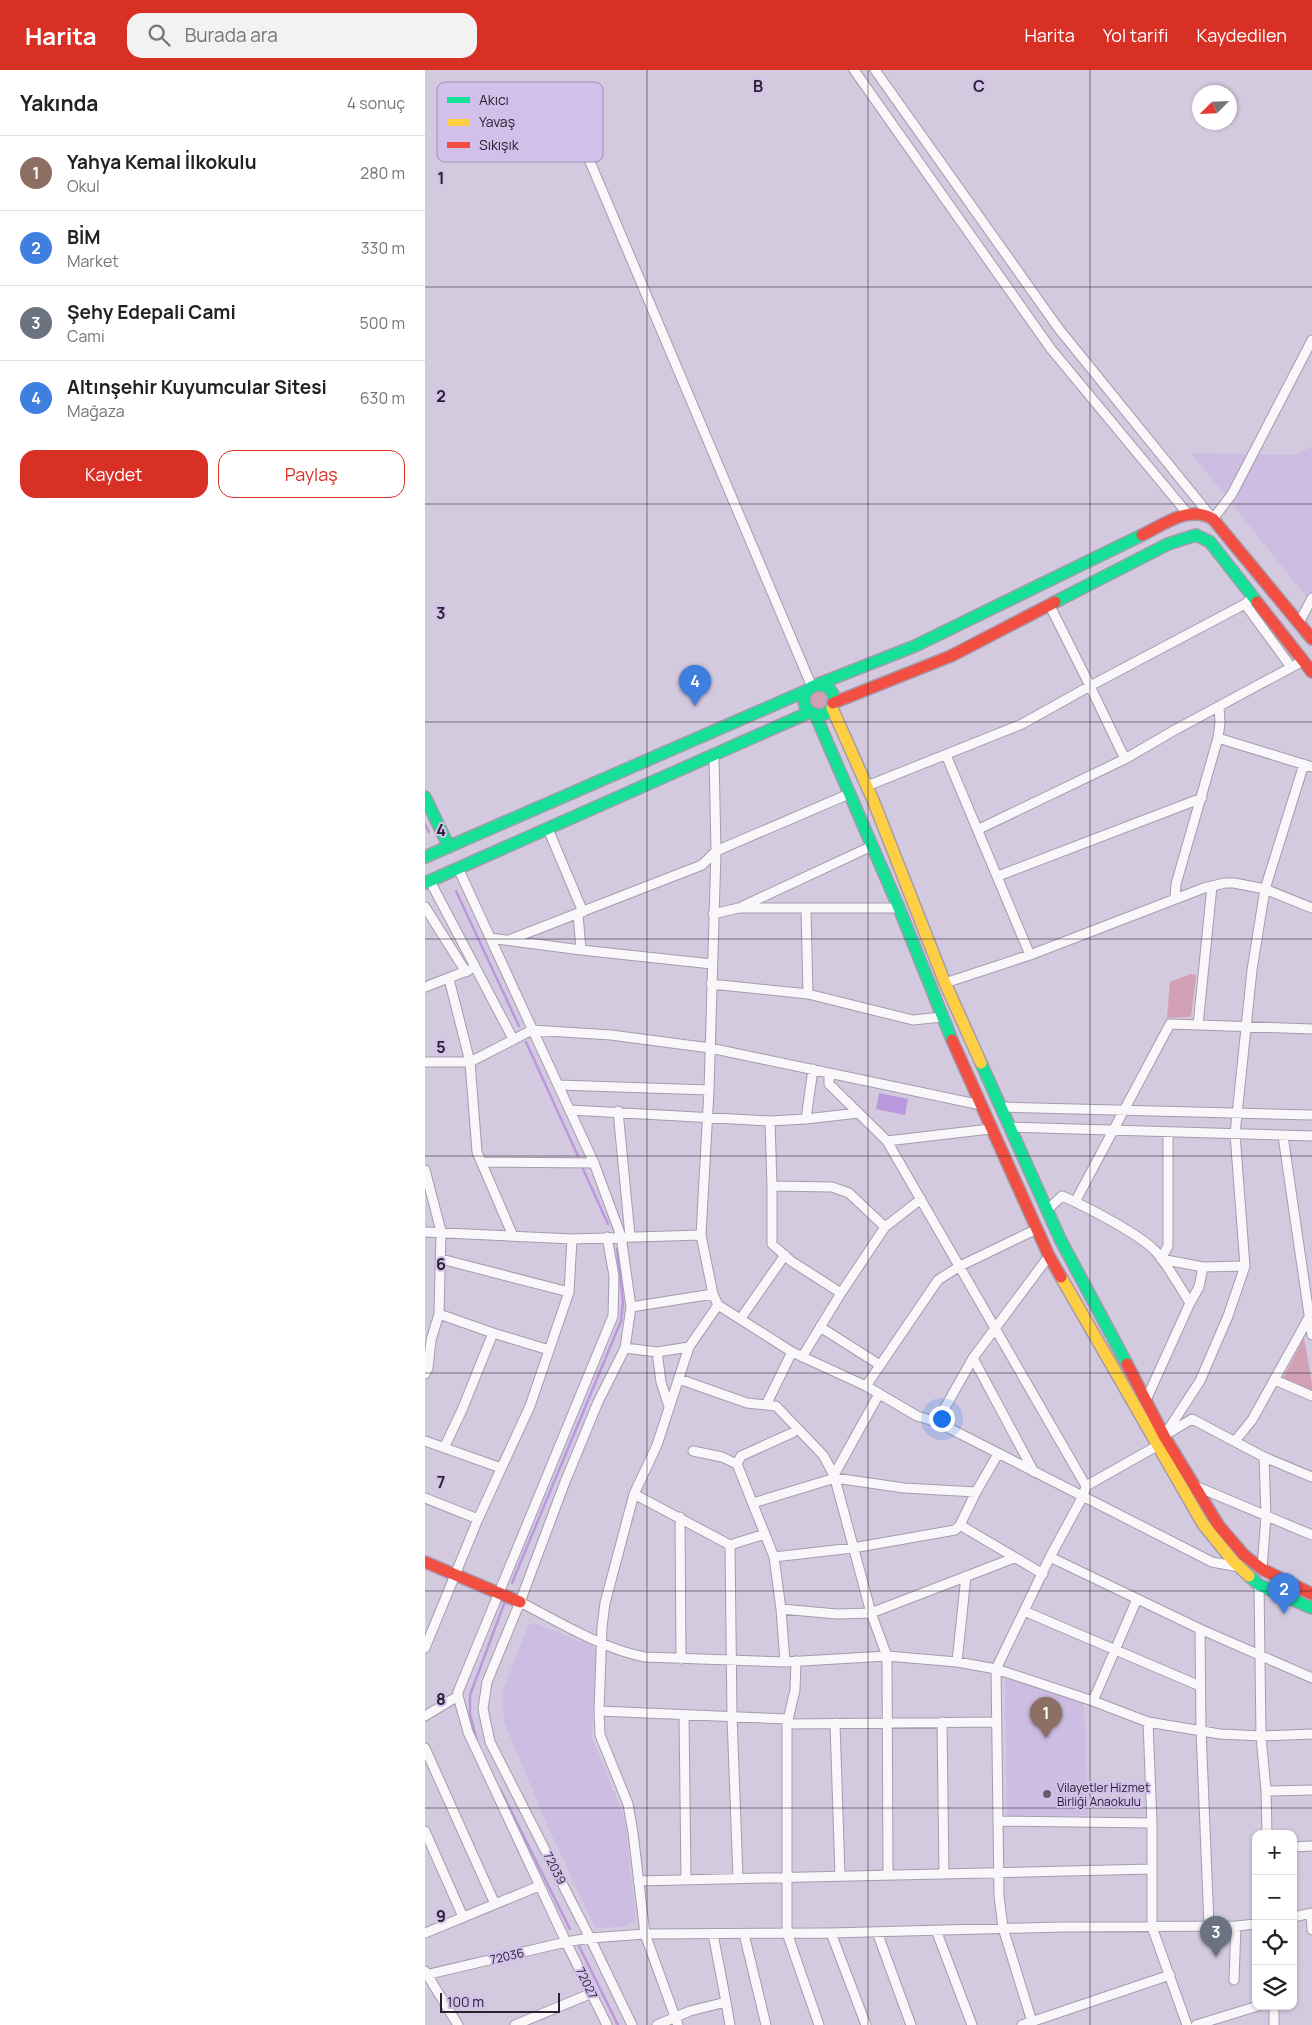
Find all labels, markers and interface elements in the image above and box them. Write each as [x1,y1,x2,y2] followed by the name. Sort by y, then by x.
[127,13,477,58] search box
[25,19,97,52] text: Harita
[145,21,173,49] icon: search
[185,22,278,48] text: Burada ara
[1025,23,1075,47] text: Harita
[1103,23,1169,47] text: Yol tarifi
[1197,23,1287,47] text: Kaydedilen
[753,75,763,97] text: B
[973,75,985,97] text: C
[437,82,603,162] legend
[1192,85,1237,130] north arrow
[20,89,98,117] text: Yakında
[479,90,509,109] text: Akıcı
[347,92,405,114] text: 4 sonuç
[479,112,515,131] text: Yavaş
[479,135,520,154] text: Sıkışık
[67,149,257,175] text: Yahya Kemal İlkokulu
[32,162,40,184] text: 1
[360,162,405,184] text: 280 m
[437,167,445,189] text: 1
[67,175,100,197] text: Okul
[67,224,101,250] text: BİM
[31,237,41,259] text: 2
[361,237,405,259] text: 330 m
[67,250,119,272] text: Market
[67,299,236,325] text: Şehy Edepali Cami
[31,312,41,334] text: 3
[359,312,405,334] text: 500 m
[67,325,105,347] text: Cami
[67,374,327,400] text: Altınşehir Kuyumcular Sitesi
[436,385,446,407] text: 2
[31,387,41,409] text: 4
[360,387,405,409] text: 630 m
[67,400,125,422] text: Mağaza
[20,450,208,498] button: Kaydet
[218,450,405,498] button: Paylaş
[436,602,446,624] text: 3
[679,665,711,706] pin: 4
[436,819,446,841] text: 4
[436,1036,446,1058] text: 5
[436,1253,446,1275] text: 6
[929,1406,955,1432] your location
[437,1471,445,1493] text: 7
[1268,1573,1300,1614] pin: 2
[436,1688,446,1710] text: 8
[1030,1697,1062,1738] pin: 1
[1057,1779,1150,1810] place label: Vilayetler Hizmet Birliği Anaokulu
[1041,1788,1053,1800] marker: Vilayetler Hizmet Birliği Anaokulu
[1252,1830,1297,2010] map controls
[1252,1830,1297,1875] button: +
[540,1849,570,1887] street label: 72039
[1252,1875,1297,1920] button: −
[436,1905,446,1927] text: 9
[1200,1916,1232,1957] pin: 3
[1252,1920,1297,1965] button: locate
[488,1944,526,1968] street label: 72036
[572,1964,602,2002] street label: 72027
[1252,1965,1297,2010] button: layers
[440,1990,560,2013] scale bar
[447,1992,484,2011] text: 100 m

